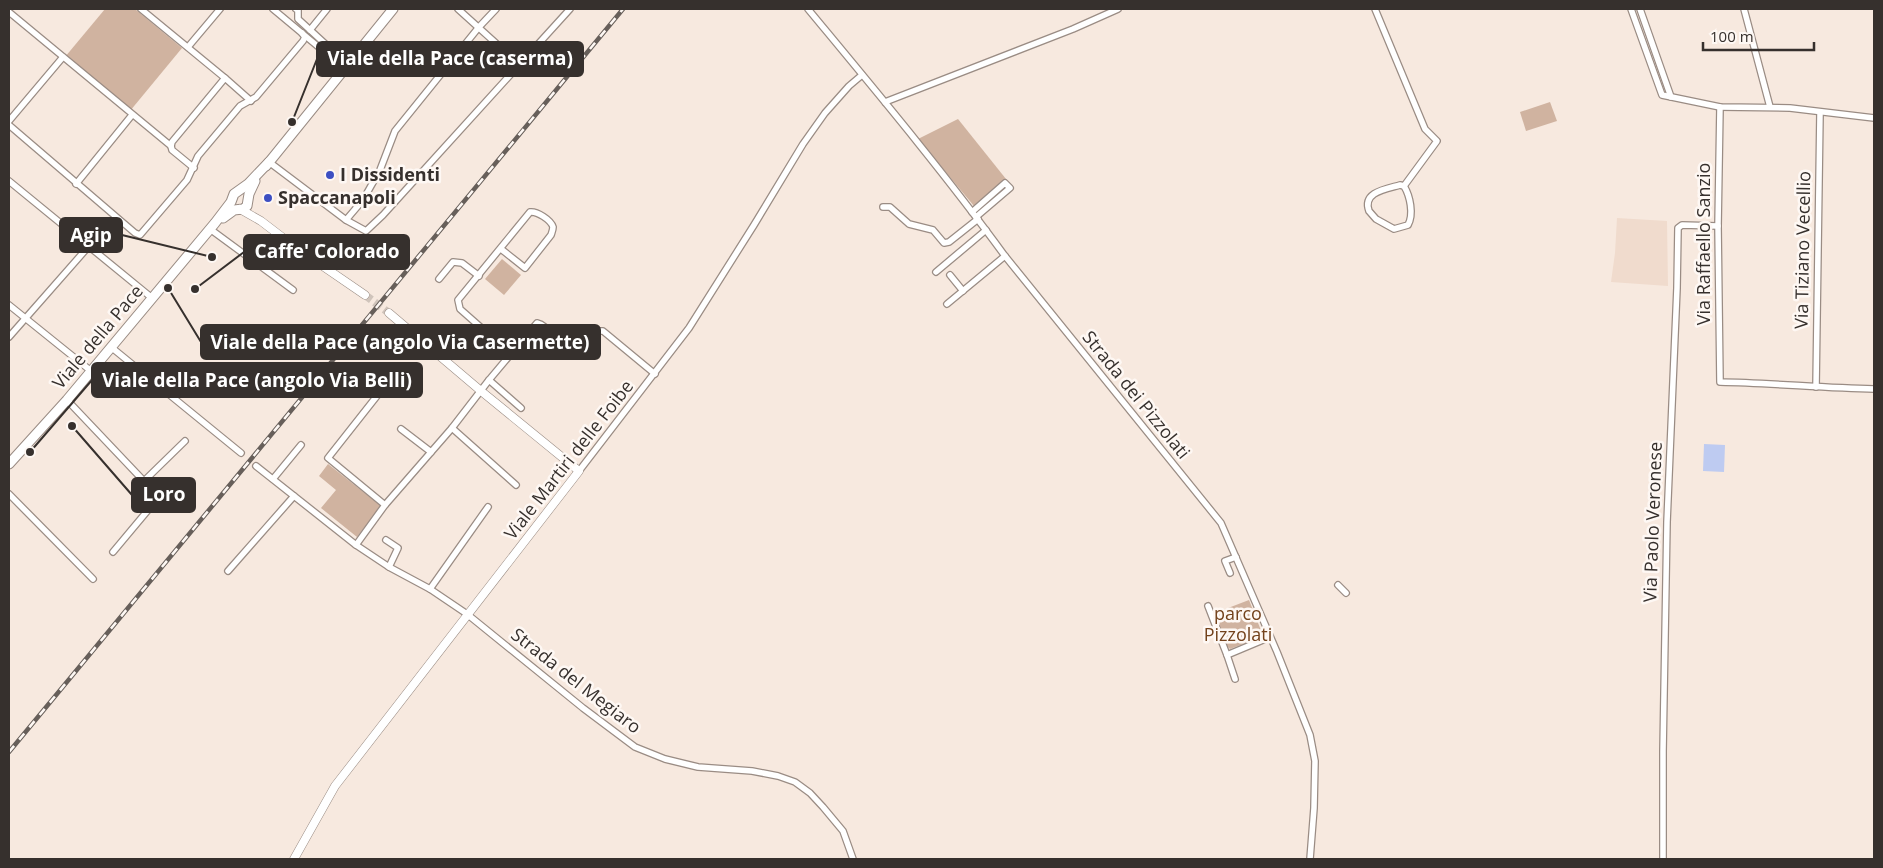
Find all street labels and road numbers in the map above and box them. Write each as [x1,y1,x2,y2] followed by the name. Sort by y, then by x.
[1691,163,1715,325] street label: Via Raffaello Sanzio
[1789,171,1815,329] street label: Via Tiziano Vecellio
[47,279,148,394] street label: Viale della Pace
[1078,325,1196,463] street label: Strada dei Pizzolati
[498,375,638,544] street label: Viale Martiri delle Foibe
[1637,441,1667,603] street label: Via Paolo Veronese
[507,622,646,738] street label: Strada del Megiaro

